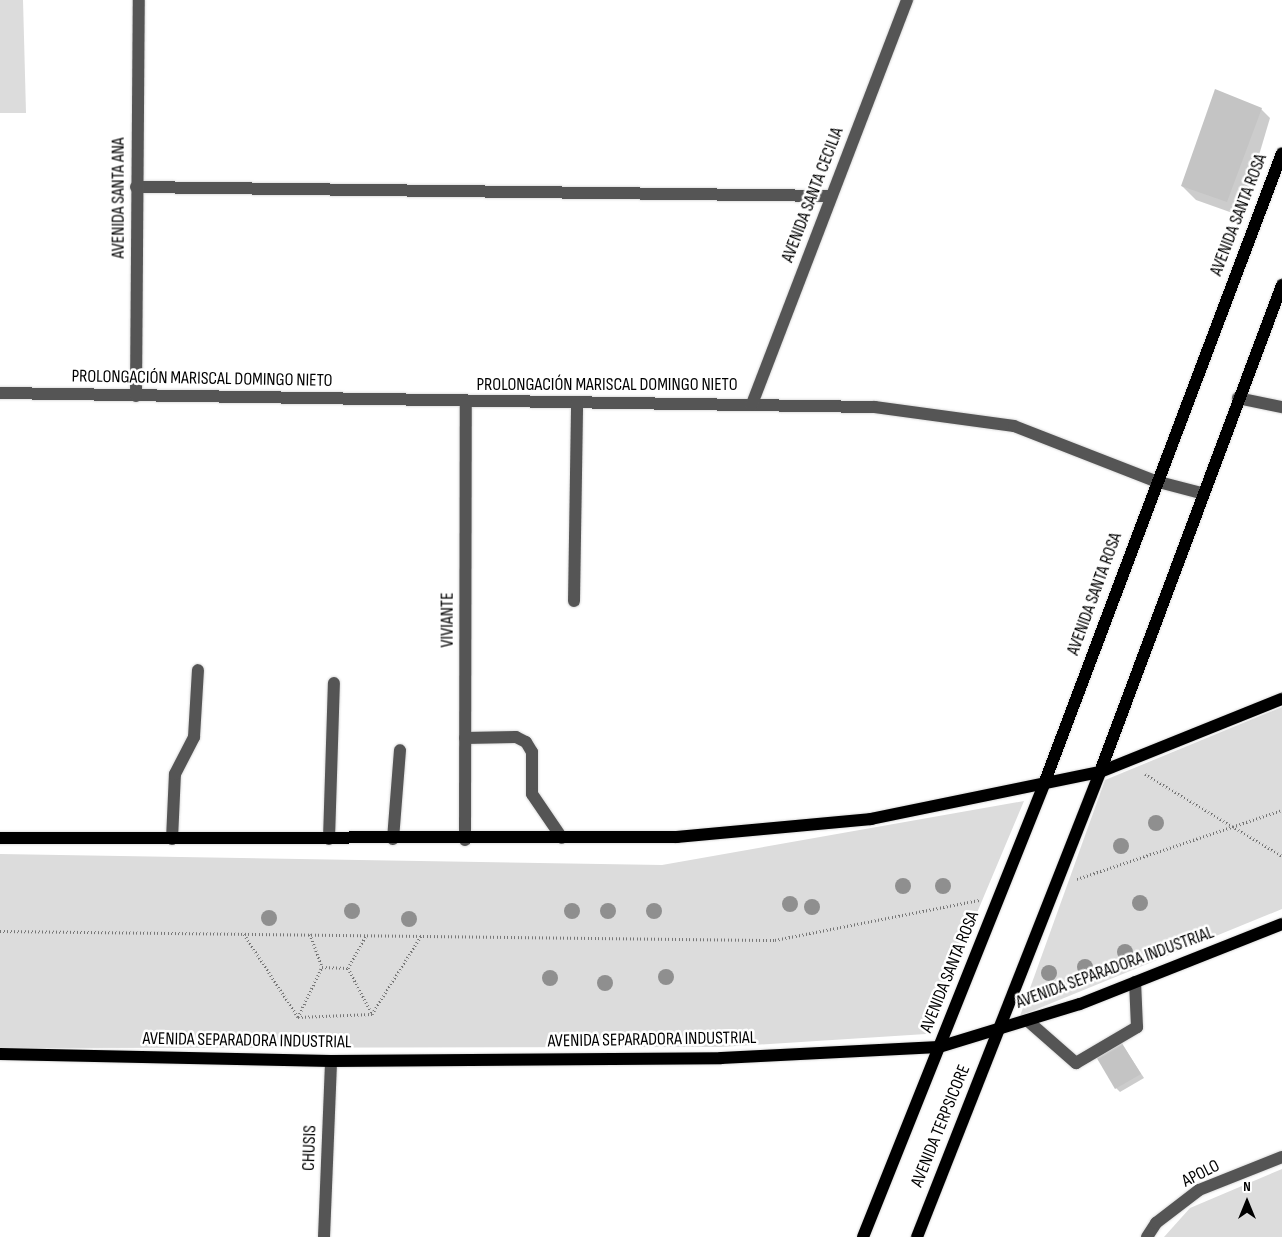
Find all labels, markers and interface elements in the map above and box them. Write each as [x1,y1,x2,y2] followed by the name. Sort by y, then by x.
[777,125,849,265] street label: AVENIDA SANTA CECILIA
[108,137,130,259] street label: AVENIDA SANTA ANA
[1206,151,1272,279] street label: AVENIDA SANTA ROSA
[71,366,333,392] street label: PROLONGACIÓN MARISCAL DOMINGO NIETO
[476,374,738,396] street label: PROLONGACIÓN MARISCAL DOMINGO NIETO
[1063,530,1127,658] street label: AVENIDA SANTA ROSA
[437,592,459,648] street label: VIVIANTE
[916,908,984,1036] street label: AVENIDA SANTA ROSA
[1013,922,1217,1014] street label: AVENIDA SEPARADORA INDUSTRIAL
[547,1027,757,1053] street label: AVENIDA SEPARADORA INDUSTRIAL
[142,1028,352,1054] street label: AVENIDA SEPARADORA INDUSTRIAL
[907,1062,975,1190] street label: AVENIDA TERPSICORE
[298,1125,322,1171] street label: CHUSIS
[1179,1155,1223,1193] street label: APOLO
[1222,1177,1272,1227] north arrow
[1243,1178,1251,1195] text: N

